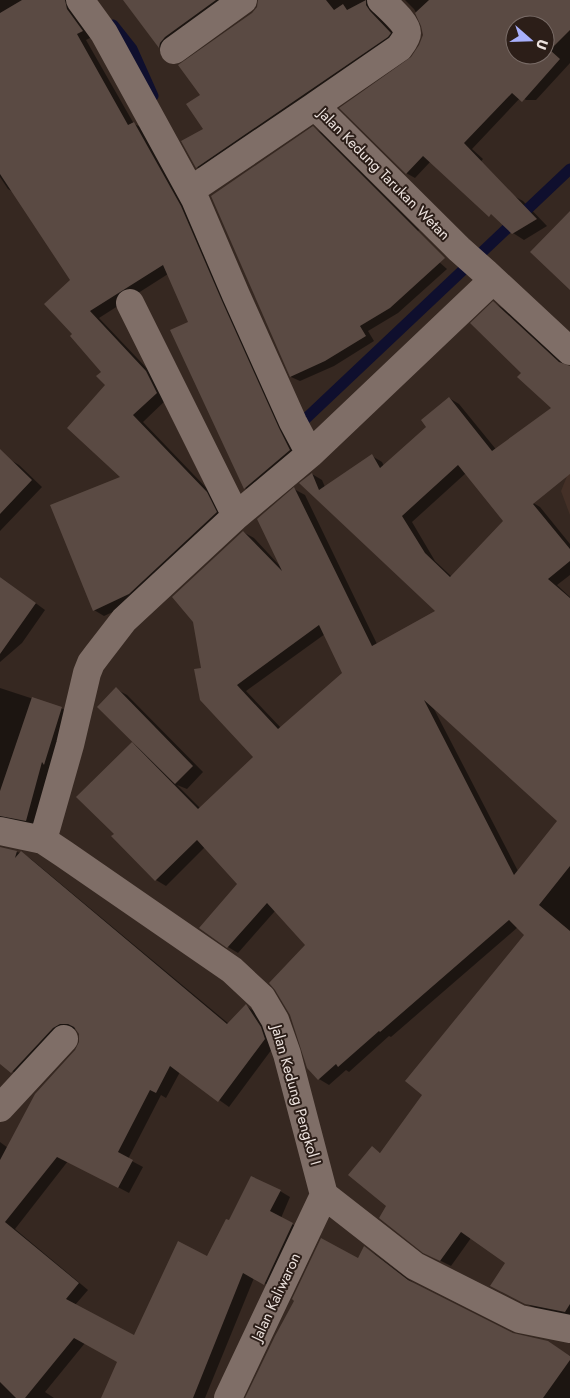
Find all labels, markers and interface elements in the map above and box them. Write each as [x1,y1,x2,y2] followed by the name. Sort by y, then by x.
[505,15,555,65] north arrow
[531,36,553,52] text: U
[312,102,455,245] street label: Jalan Kedung Tarukan Wetan
[265,1020,327,1168] street label: Jalan Kedung Pengkol I
[245,1249,306,1347] street label: Jalan Kaliwaron

